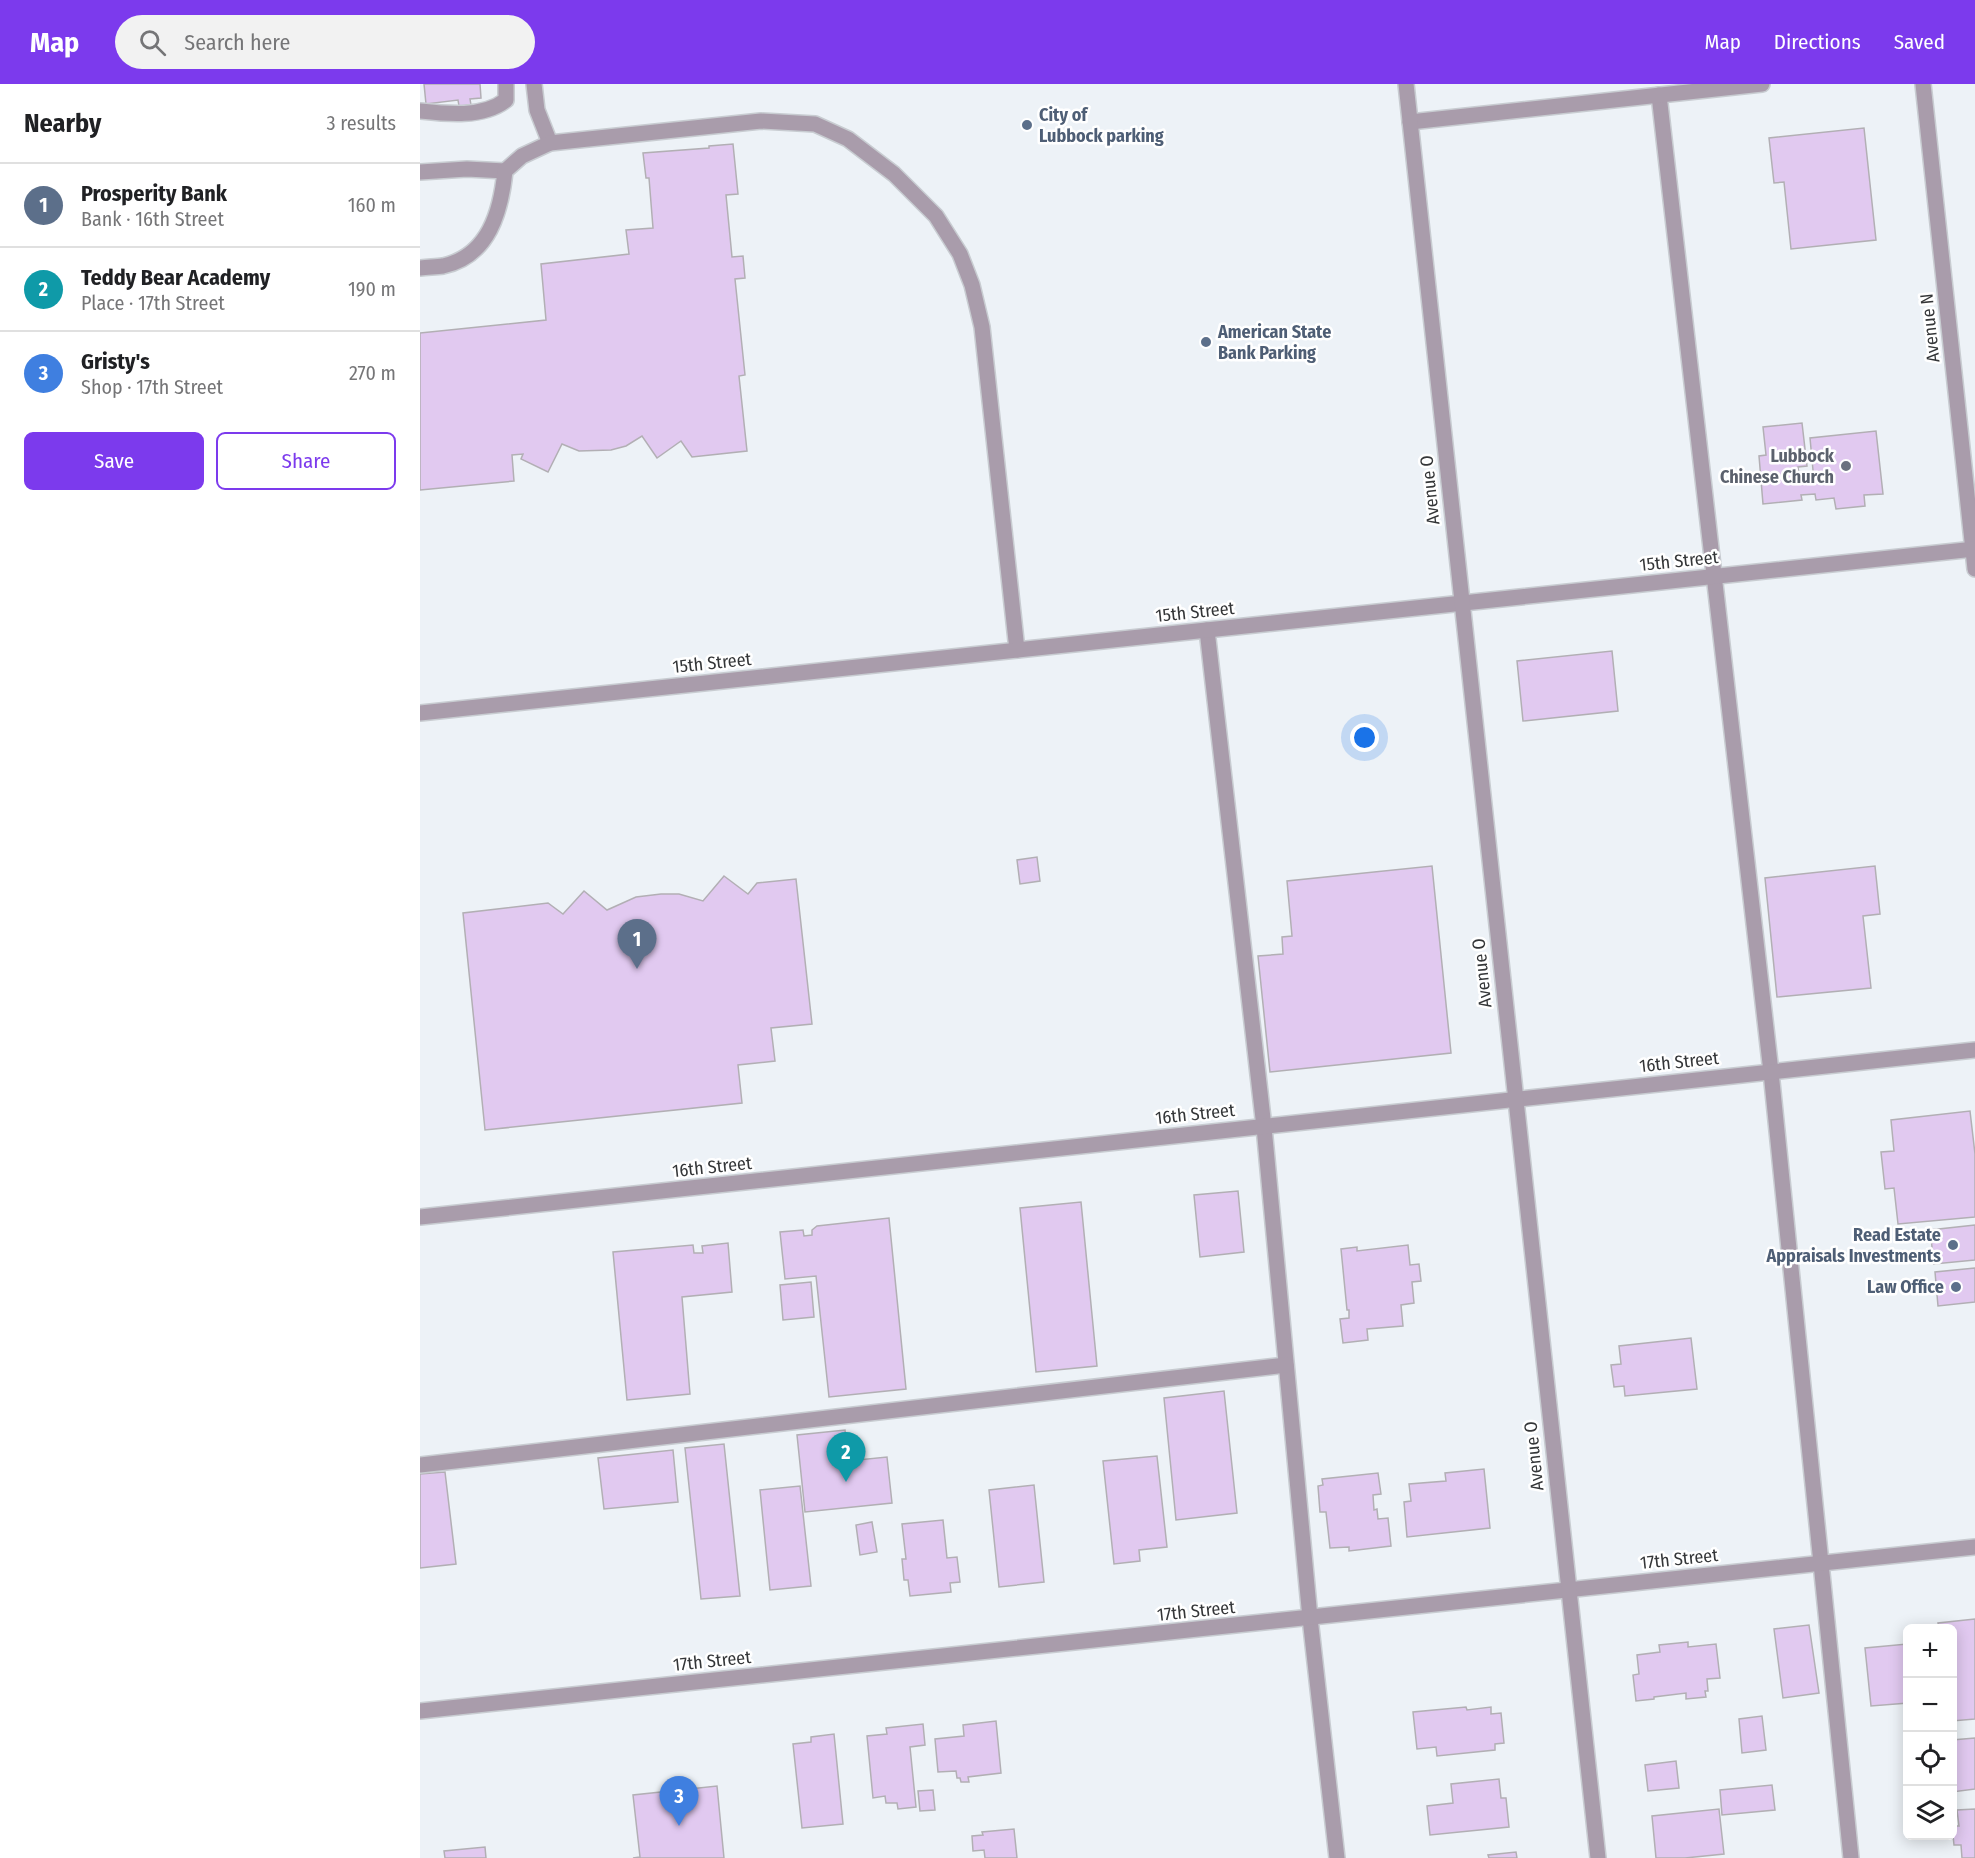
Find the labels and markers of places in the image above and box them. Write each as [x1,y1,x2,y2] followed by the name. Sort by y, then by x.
[1039,104,1164,147] place label: City of Lubbock parking
[1020,118,1034,132] marker: City of Lubbock parking
[1217,321,1331,364] place label: American State Bank Parking
[1199,335,1213,349] marker: American State Bank Parking
[1720,445,1835,488] place label: Lubbock Chinese Church
[1839,459,1853,473] marker: Lubbock Chinese Church
[618,920,656,969] pin: 1
[1766,1224,1941,1267] place label: Read Estate Appraisals Investments
[1946,1238,1960,1252] marker: Read Estate Appraisals Investments
[1867,1276,1944,1298] place label: Law Office
[1949,1280,1963,1294] marker: Law Office
[826,1432,866,1482] pin: 2
[660,1776,698,1826] pin: 3

